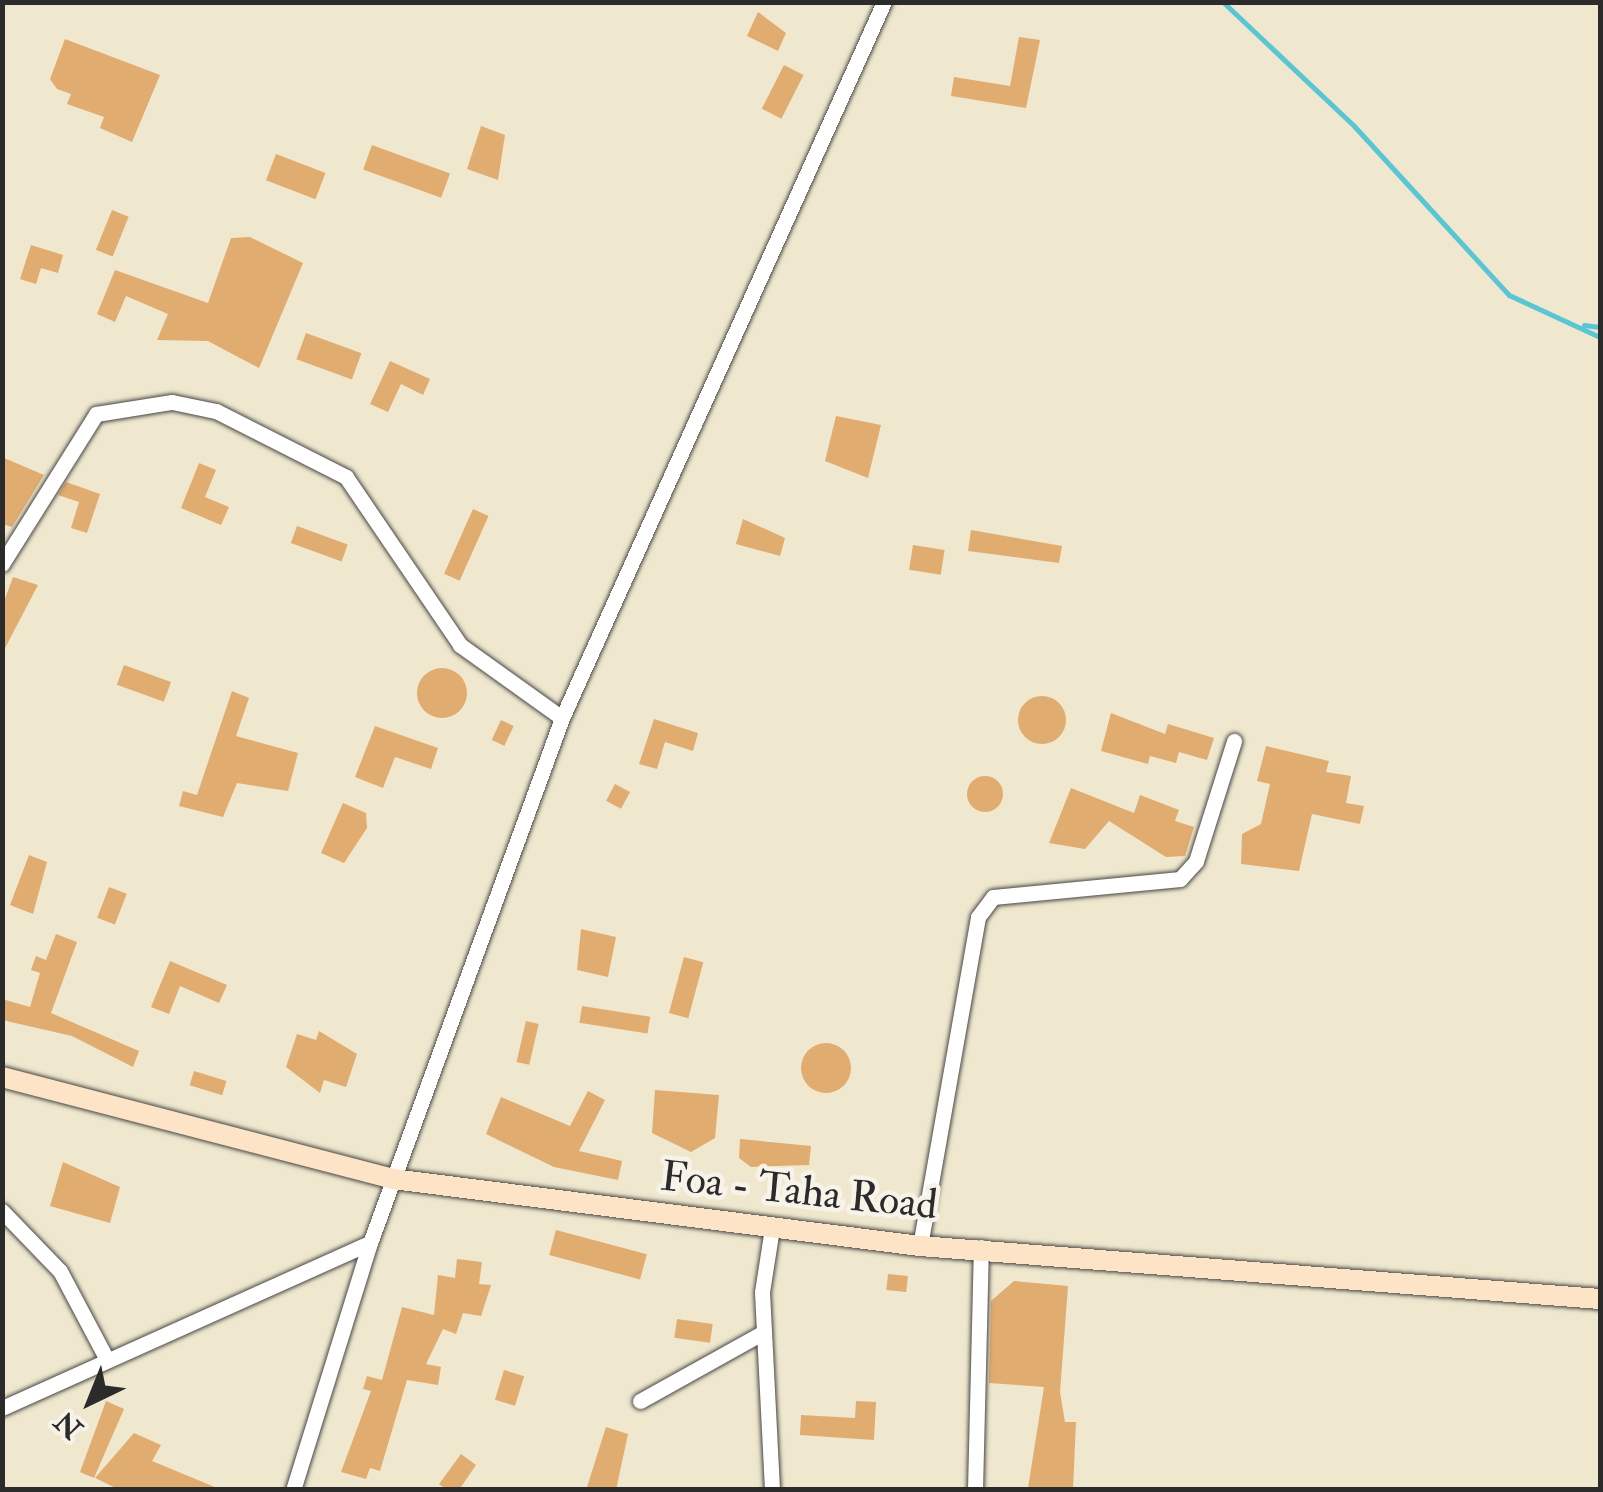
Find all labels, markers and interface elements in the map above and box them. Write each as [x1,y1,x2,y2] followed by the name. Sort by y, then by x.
[658,1151,940,1231] street label: Foa - Taha Road
[40,1352,140,1452] north arrow
[48,1403,90,1446] text: N

